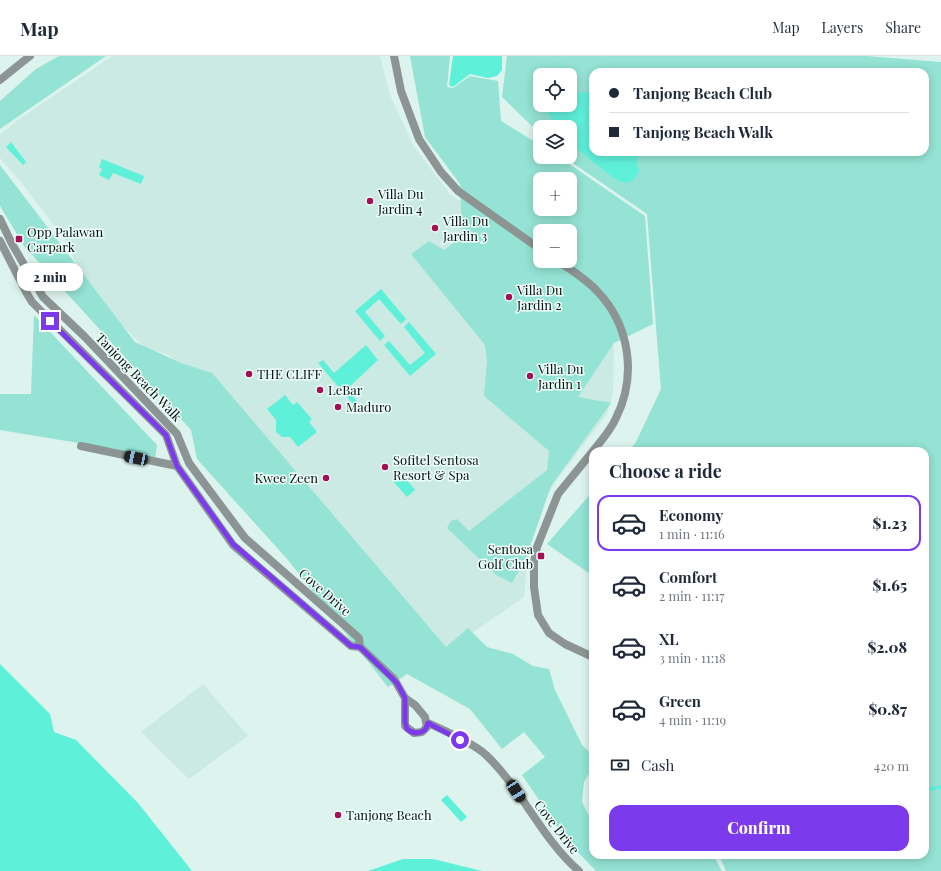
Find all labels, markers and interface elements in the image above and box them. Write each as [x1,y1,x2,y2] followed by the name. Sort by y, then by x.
[20,15,59,41] text: Map
[772,18,800,37] text: Map
[822,18,863,37] text: Layers
[885,18,921,37] text: Share
[533,68,577,268] map controls
[533,68,577,112] button: locate
[633,83,772,103] text: Tanjong Beach Club
[533,120,577,164] button: layers
[633,122,773,142] text: Tanjong Beach Walk
[533,172,577,216] button: +
[377,185,424,217] place label: Villa Du Jardin 4
[365,196,375,206] marker: Villa Du Jardin 4
[442,212,489,244] place label: Villa Du Jardin 3
[27,223,103,255] place label: Opp Palawan Carpark
[430,223,440,233] marker: Villa Du Jardin 3
[533,224,577,268] button: −
[14,234,24,244] marker: Opp Palawan Carpark
[17,263,83,291] callout: 2 min
[33,268,67,285] text: 2 min
[516,281,563,313] place label: Villa Du Jardin 2
[504,292,514,302] marker: Villa Du Jardin 2
[41,312,59,330] route end
[93,329,187,425] street label: Tanjong Beach Walk
[537,360,584,392] place label: Villa Du Jardin 1
[257,365,322,382] place label: THE CLIFF
[244,369,254,379] marker: THE CLIFF
[525,371,535,381] marker: Villa Du Jardin 1
[328,381,363,398] place label: LeBar
[315,385,325,395] marker: LeBar
[346,398,392,415] place label: Maduro
[333,402,343,412] marker: Maduro
[123,450,149,466] car
[393,451,479,483] place label: Sofitel Sentosa Resort & Spa
[609,459,722,483] text: Choose a ride
[380,462,390,472] marker: Sofitel Sentosa Resort & Spa
[255,469,318,486] place label: Kwee Zeen
[321,473,331,483] marker: Kwee Zeen
[611,505,647,541] icon: car
[659,505,723,525] text: Economy
[873,513,907,533] text: $1.23
[659,525,725,542] text: 1 min · 11:16
[478,540,534,572] place label: Sentosa Golf Club
[536,551,546,561] marker: Sentosa Golf Club
[296,564,355,619] street label: Cove Drive
[611,567,647,603] icon: car
[659,567,717,587] text: Comfort
[872,575,907,595] text: $1.65
[659,587,725,604] text: 2 min · 11:17
[611,629,647,665] icon: car
[659,629,679,649] text: XL
[867,637,907,657] text: $2.08
[659,649,726,666] text: 3 min · 11:18
[611,691,647,727] icon: car
[659,691,701,711] text: Green
[868,699,907,719] text: $0.87
[659,711,726,728] text: 4 min · 11:19
[451,731,469,749] route start
[609,754,631,776] icon: cash
[641,755,674,775] text: Cash
[874,757,909,774] text: 420 m
[504,778,528,804] car
[531,796,584,857] street label: Cove Drive
[609,805,909,851] button: Confirm
[346,806,432,823] place label: Tanjong Beach
[333,810,343,820] marker: Tanjong Beach

